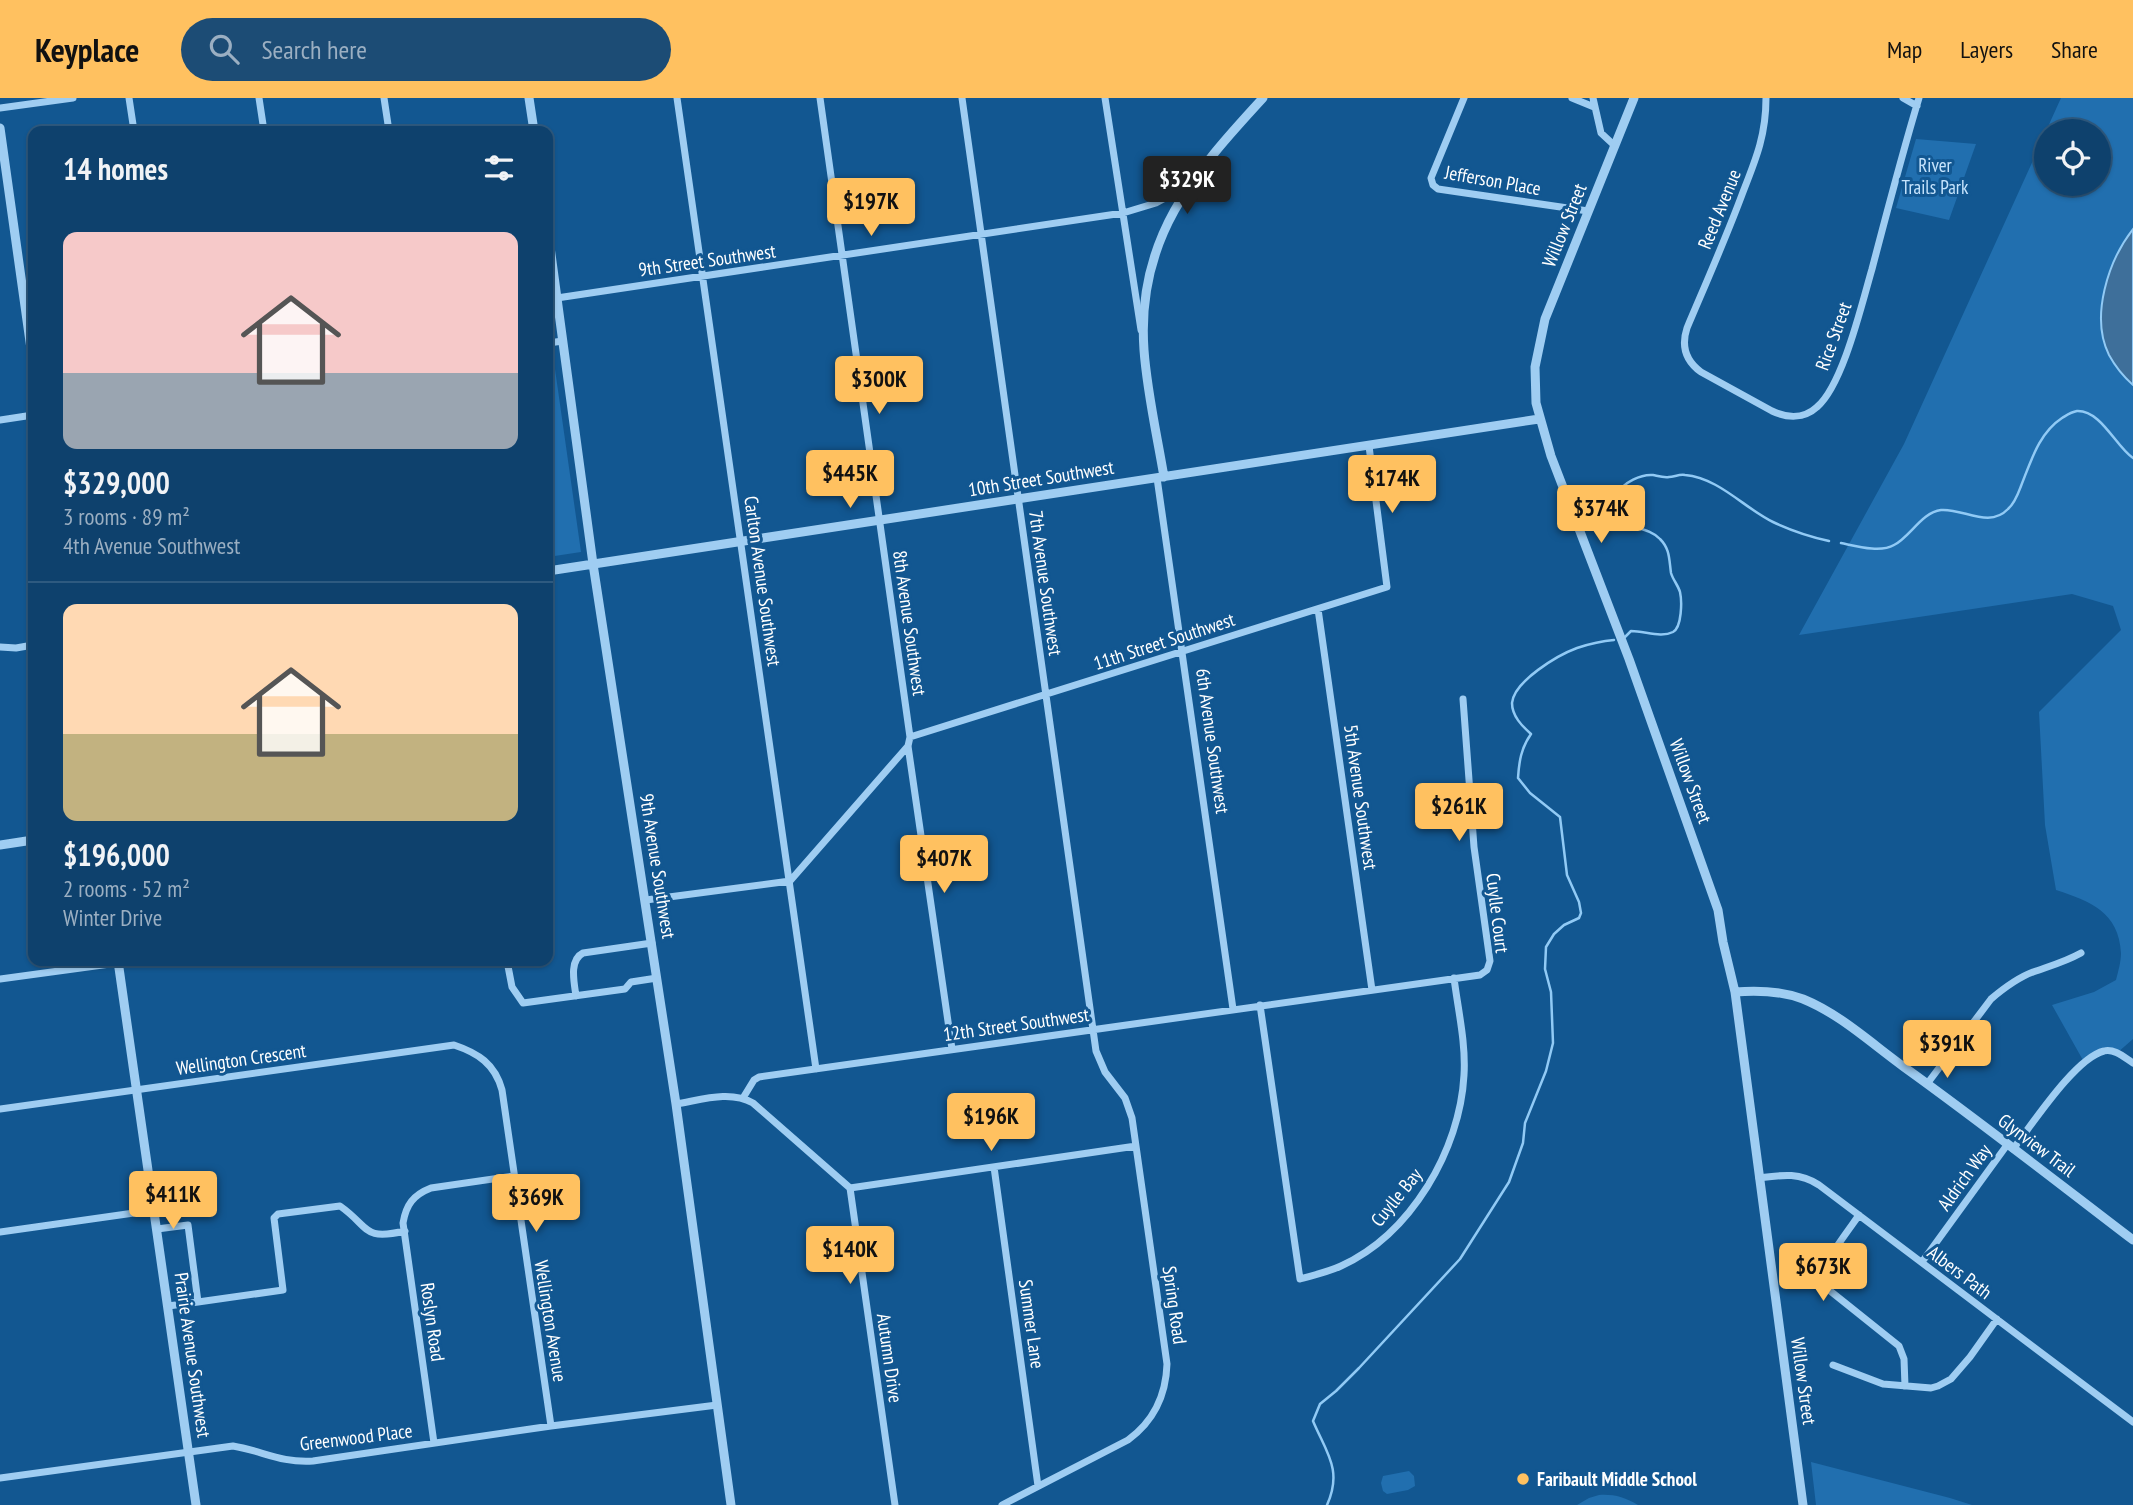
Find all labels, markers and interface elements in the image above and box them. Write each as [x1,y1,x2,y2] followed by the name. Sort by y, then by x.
[181,18,671,81] search box
[35,28,139,71] text: Keyplace
[205,30,243,68] icon: search
[261,33,367,66] text: Search here
[1887,34,1922,65] text: Map
[1960,34,2013,65] text: Layers
[2051,34,2098,65] text: Share
[2034,119,2111,196] map controls
[2034,119,2111,196] button: locate
[63,149,168,188] text: 14 homes
[480,149,518,187] icon: filters
[1902,153,1969,199] park label: River Trails Park
[1138,156,1236,216] pin: $329K
[1442,160,1543,200] street label: Jefferson Place
[1159,164,1215,193] text: $329K
[1692,166,1746,252] street label: Reed Avenue
[822,178,920,238] pin: $197K
[1536,179,1592,270] street label: Willow Street
[843,186,899,215] text: $197K
[637,238,778,282] street label: 9th Street Southwest
[228,277,354,403] icon: home
[1810,298,1857,373] street label: Rice Street
[830,356,928,416] pin: $300K
[851,364,907,393] text: $300K
[801,450,899,510] pin: $445K
[967,455,1116,501] street label: 10th Street Southwest
[1343,456,1441,515] pin: $174K
[822,458,878,487] text: $445K
[63,463,170,502] text: $329,000
[1364,463,1420,492] text: $174K
[1552,486,1650,545] pin: $374K
[1573,493,1629,522] text: $374K
[739,494,787,668] street label: Carlton Avenue Southwest
[63,502,190,531] text: 3 rooms · 89 m²
[1024,509,1068,658] street label: 7th Avenue Southwest
[63,531,240,560] text: 4th Avenue Southwest
[888,549,932,698] street label: 8th Avenue Southwest
[1090,607,1238,675] street label: 11th Street Southwest
[228,649,354,775] icon: home
[1191,667,1235,816] street label: 6th Avenue Southwest
[1339,723,1383,872] street label: 5th Avenue Southwest
[1665,736,1718,827] street label: Willow Street
[1410,784,1508,843] pin: $261K
[1431,791,1487,820] text: $261K
[635,792,681,941] street label: 9th Avenue Southwest
[63,835,170,874] text: $196,000
[895,836,993,895] pin: $407K
[916,843,972,872] text: $407K
[1481,872,1515,955] street label: Cuylle Court
[63,874,190,903] text: 2 rooms · 52 m²
[63,903,162,932] text: Winter Drive
[942,1002,1091,1046] street label: 12th Street Southwest
[1898,1020,1996,1080] pin: $391K
[1919,1028,1975,1057] text: $391K
[175,1038,308,1080] street label: Wellington Crescent
[942,1094,1040,1153] pin: $196K
[963,1101,1019,1130] text: $196K
[1993,1108,2081,1182] street label: Glynview Trail
[1932,1138,1997,1215] street label: Aldrich Way
[1365,1162,1427,1231] street label: Cuylle Bay
[124,1172,222,1231] pin: $411K
[487,1174,585,1234] pin: $369K
[145,1179,201,1208] text: $411K
[508,1182,564,1211] text: $369K
[801,1226,899,1286] pin: $140K
[822,1234,878,1263] text: $140K
[1923,1240,1997,1304] street label: Albers Path
[1774,1244,1872,1303] pin: $673K
[1795,1251,1851,1280] text: $673K
[530,1259,572,1384] street label: Wellington Avenue
[1158,1264,1192,1346] street label: Spring Road
[170,1271,217,1440] street label: Prairie Avenue Southwest
[1014,1278,1050,1370] street label: Summer Lane
[416,1281,450,1363] street label: Roslyn Road
[872,1312,908,1404] street label: Autumn Drive
[1786,1336,1822,1427] street label: Willow Street
[298,1418,414,1456] street label: Greenwood Place
[1537,1467,1697,1491] place label: Faribault Middle School
[1515,1471,1531,1487] marker: Faribault Middle School

